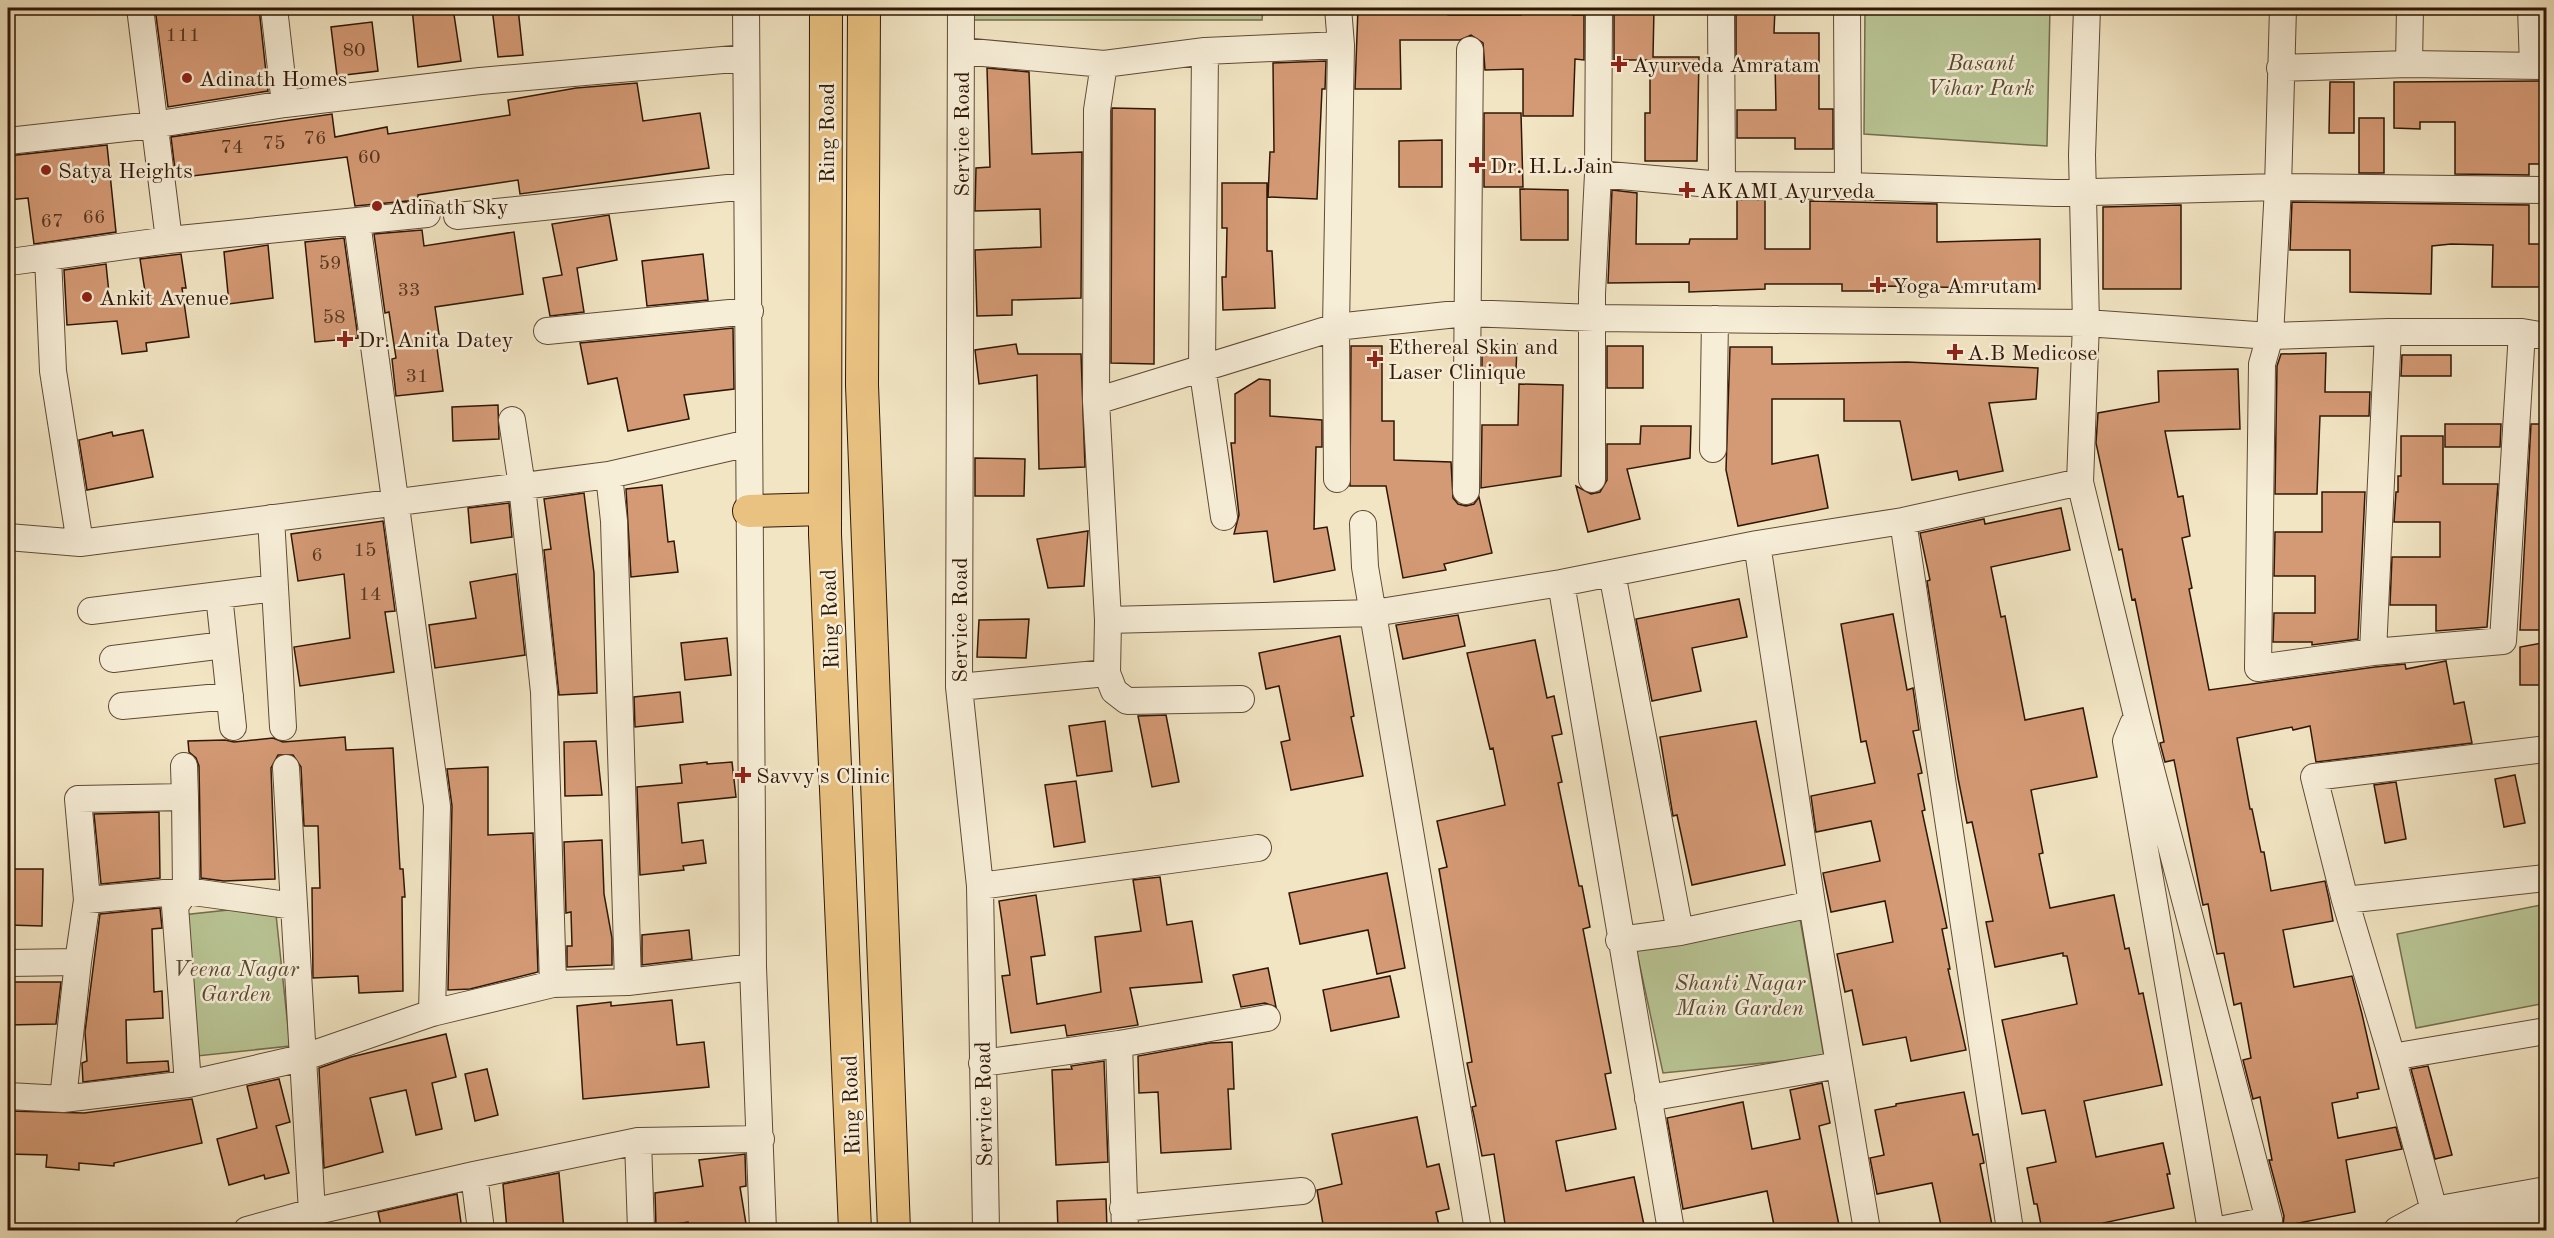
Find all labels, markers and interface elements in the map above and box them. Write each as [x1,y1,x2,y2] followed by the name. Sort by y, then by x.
[166,26,200,46] house number: 111
[342,41,366,61] house number: 80
[1927,53,2035,100] park label: Basant Vihar Park
[1610,55,1628,73] marker: Ayurveda Amratam
[1632,55,1820,77] place label: Ayurveda Amratam
[199,69,347,91] place label: Adinath Homes
[180,71,194,85] marker: Adinath Homes
[952,71,974,197] street label: Service Road
[817,83,839,183] street label: Ring Road
[303,129,327,149] house number: 76
[262,134,286,154] house number: 75
[220,138,244,158] house number: 74
[357,148,381,168] house number: 60
[1468,156,1486,174] marker: Dr. H.L.Jain
[1490,156,1614,178] place label: Dr. H.L.Jain
[58,161,193,183] place label: Satya Heights
[39,163,53,177] marker: Satya Heights
[1678,181,1696,199] marker: AKAMI Ayurveda
[1700,181,1875,203] place label: AKAMI Ayurveda
[389,197,509,219] place label: Adinath Sky
[370,199,384,213] marker: Adinath Sky
[82,208,106,228] house number: 66
[40,212,64,232] house number: 67
[318,254,342,274] house number: 59
[1869,276,1887,294] marker: Yoga Amrutam
[1892,276,2037,298] place label: Yoga Amrutam
[397,281,421,301] house number: 33
[99,288,229,310] place label: Ankit Avenue
[80,290,94,304] marker: Ankit Avenue
[322,308,346,328] house number: 58
[336,330,354,348] marker: Dr. Anita Datey
[358,330,514,352] place label: Dr. Anita Datey
[1388,337,1558,384] place label: Ethereal Skin and Laser Clinique
[1967,343,2097,365] place label: A.B Medicose
[1948,345,1962,359] marker: A.B Medicose
[1366,350,1384,368] marker: Ethereal Skin and Laser Clinique
[405,367,429,387] house number: 31
[353,541,377,561] house number: 15
[311,546,323,566] house number: 6
[950,557,972,683] street label: Service Road
[818,568,844,670] street label: Ring Road
[358,585,382,605] house number: 14
[734,766,752,784] marker: Savvy's Clinic
[756,766,890,788] place label: Savvy's Clinic
[173,959,300,1006] park label: Veena Nagar Garden
[1675,973,1806,1020] park label: Shanti Nagar Main Garden
[973,1041,997,1167] street label: Service Road
[839,1054,865,1156] street label: Ring Road

